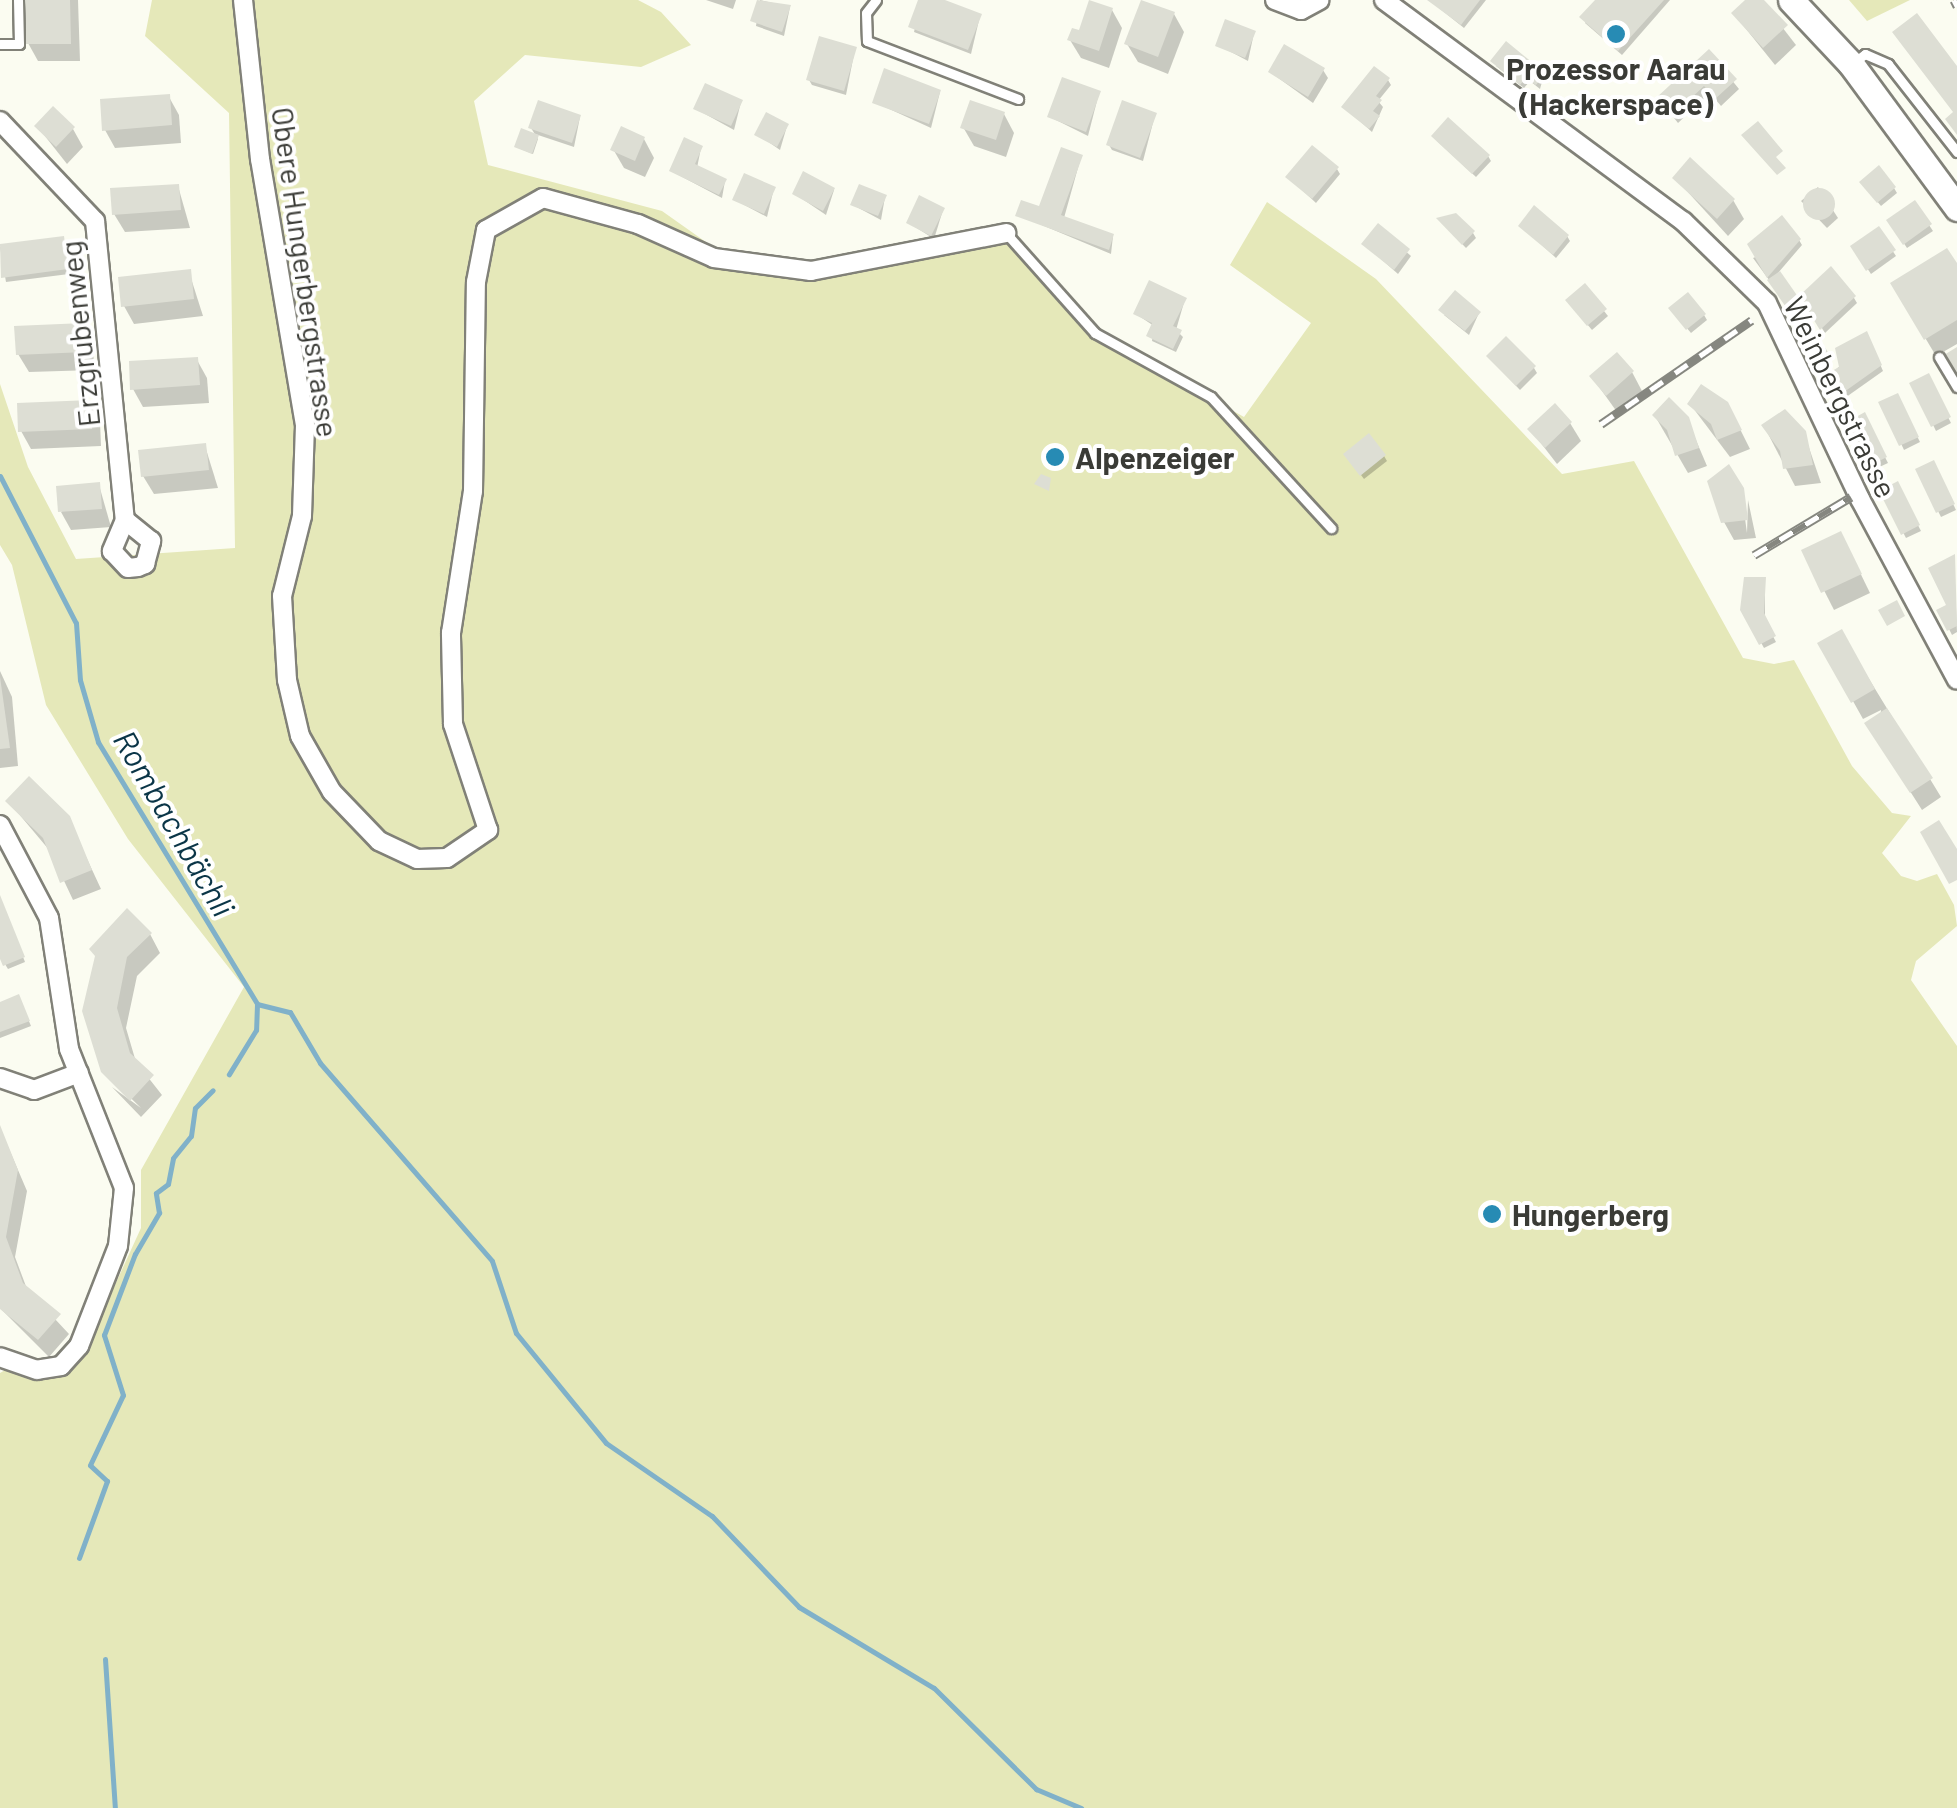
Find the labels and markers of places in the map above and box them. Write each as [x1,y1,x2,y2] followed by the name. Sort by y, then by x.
[1605,23,1627,45] marker: Prozessor Aarau (Hackerspace)
[1506,50,1726,120] place label: Prozessor Aarau (Hackerspace)
[1075,439,1235,475] place label: Alpenzeiger
[1044,446,1066,468] marker: Alpenzeiger
[1512,1196,1669,1232] place label: Hungerberg
[1481,1203,1503,1225] marker: Hungerberg

